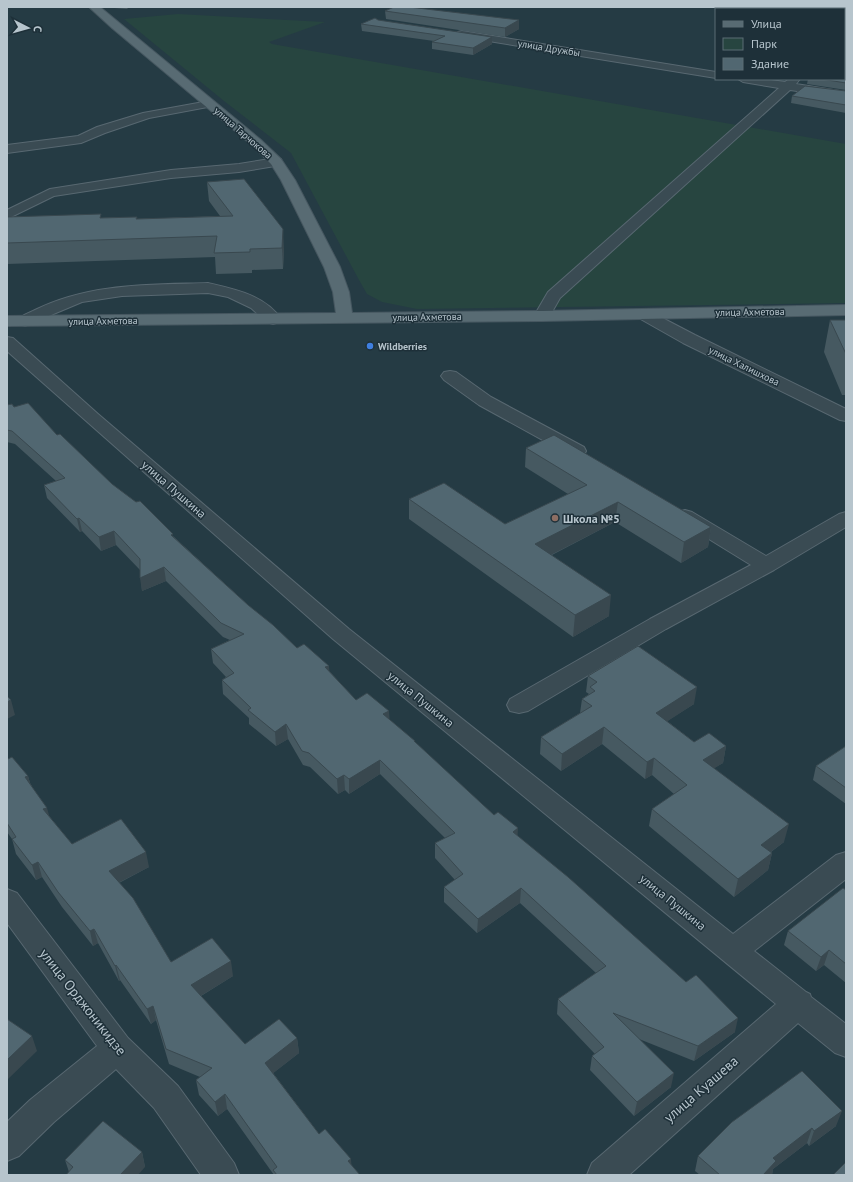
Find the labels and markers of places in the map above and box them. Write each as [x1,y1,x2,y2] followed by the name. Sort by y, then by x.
[378,340,427,353] place label: Wildberries
[365,341,375,351] marker: Wildberries
[563,511,620,526] place label: Школа №5
[550,513,560,523] marker: Школа №5

